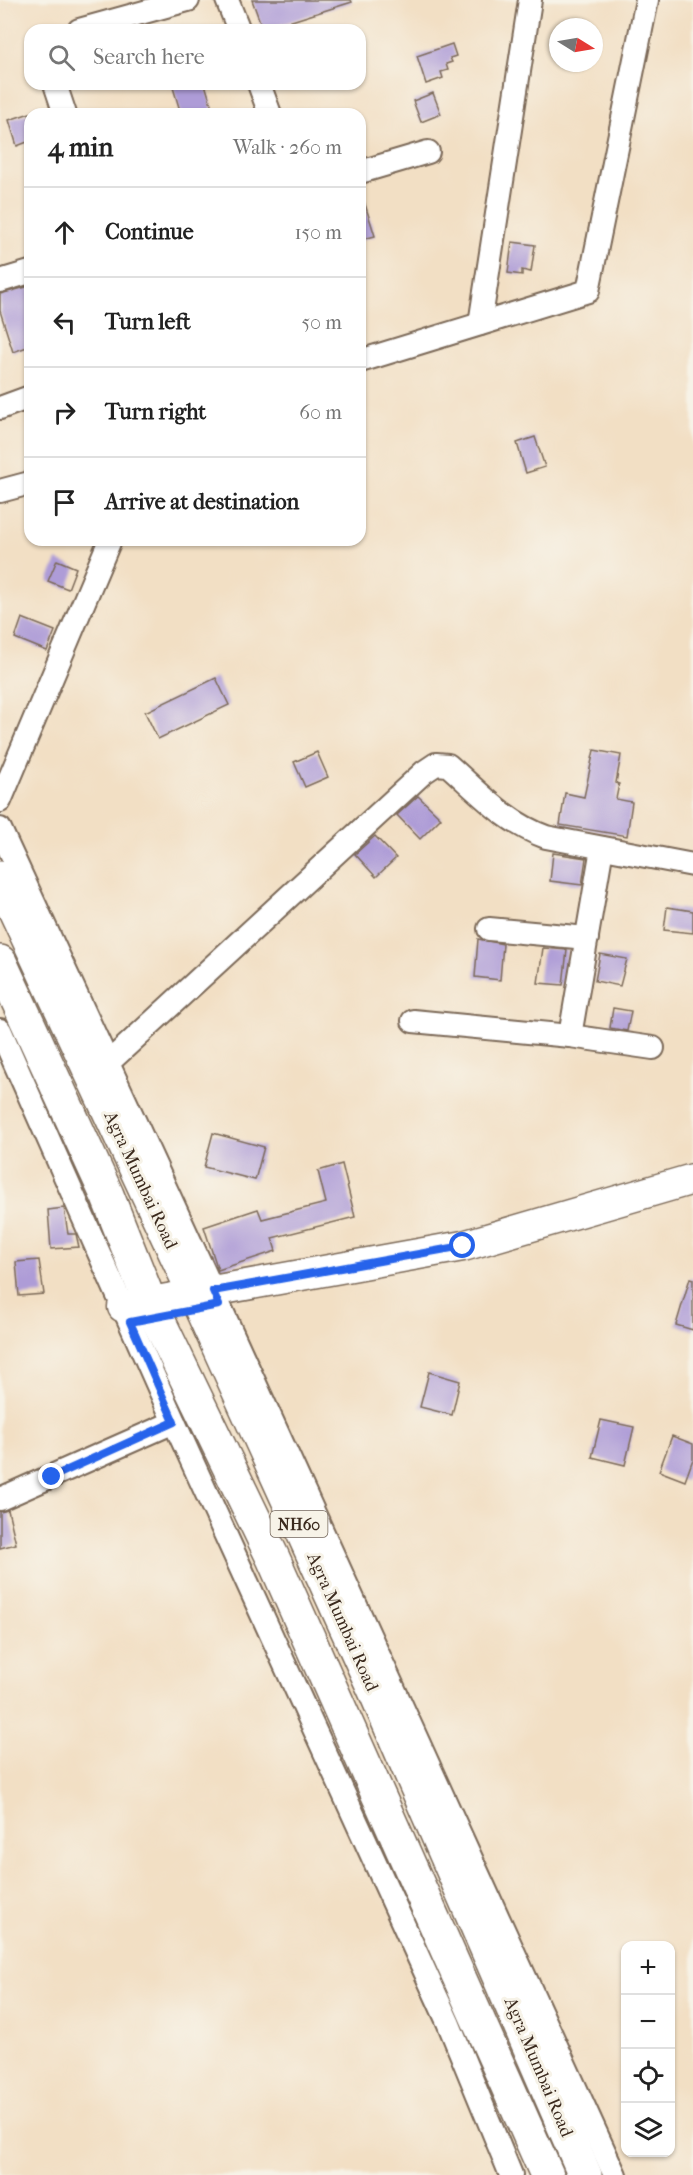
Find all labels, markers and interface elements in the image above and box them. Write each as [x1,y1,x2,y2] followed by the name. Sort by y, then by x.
[549,18,603,72] north arrow
[24,24,366,90] search box
[45,41,78,74] icon: search
[93,44,205,70] text: Search here
[48,132,113,163] text: 4 min
[233,136,342,159] text: Walk · 260 m
[48,216,81,249] icon: ahead
[105,219,194,245] text: Continue
[294,221,342,244] text: 150 m
[48,306,81,339] icon: left
[105,309,191,335] text: Turn left
[301,311,342,334] text: 50 m
[48,396,81,429] icon: right
[105,399,206,425] text: Turn right
[299,401,342,424] text: 60 m
[48,486,81,519] icon: arrive
[105,489,299,515] text: Arrive at destination
[99,1107,182,1253] street label: Agra Mumbai Road
[449,1232,475,1258] route start
[38,1463,64,1489] route end
[270,1511,328,1537] road number: NH60
[302,1549,383,1695] street label: Agra Mumbai Road
[621,1941,675,2157] map controls
[621,1941,675,1995] button: +
[499,1993,578,2140] street label: Agra Mumbai Road
[621,1995,675,2049] button: −
[621,2049,675,2103] button: locate
[621,2103,675,2157] button: layers

